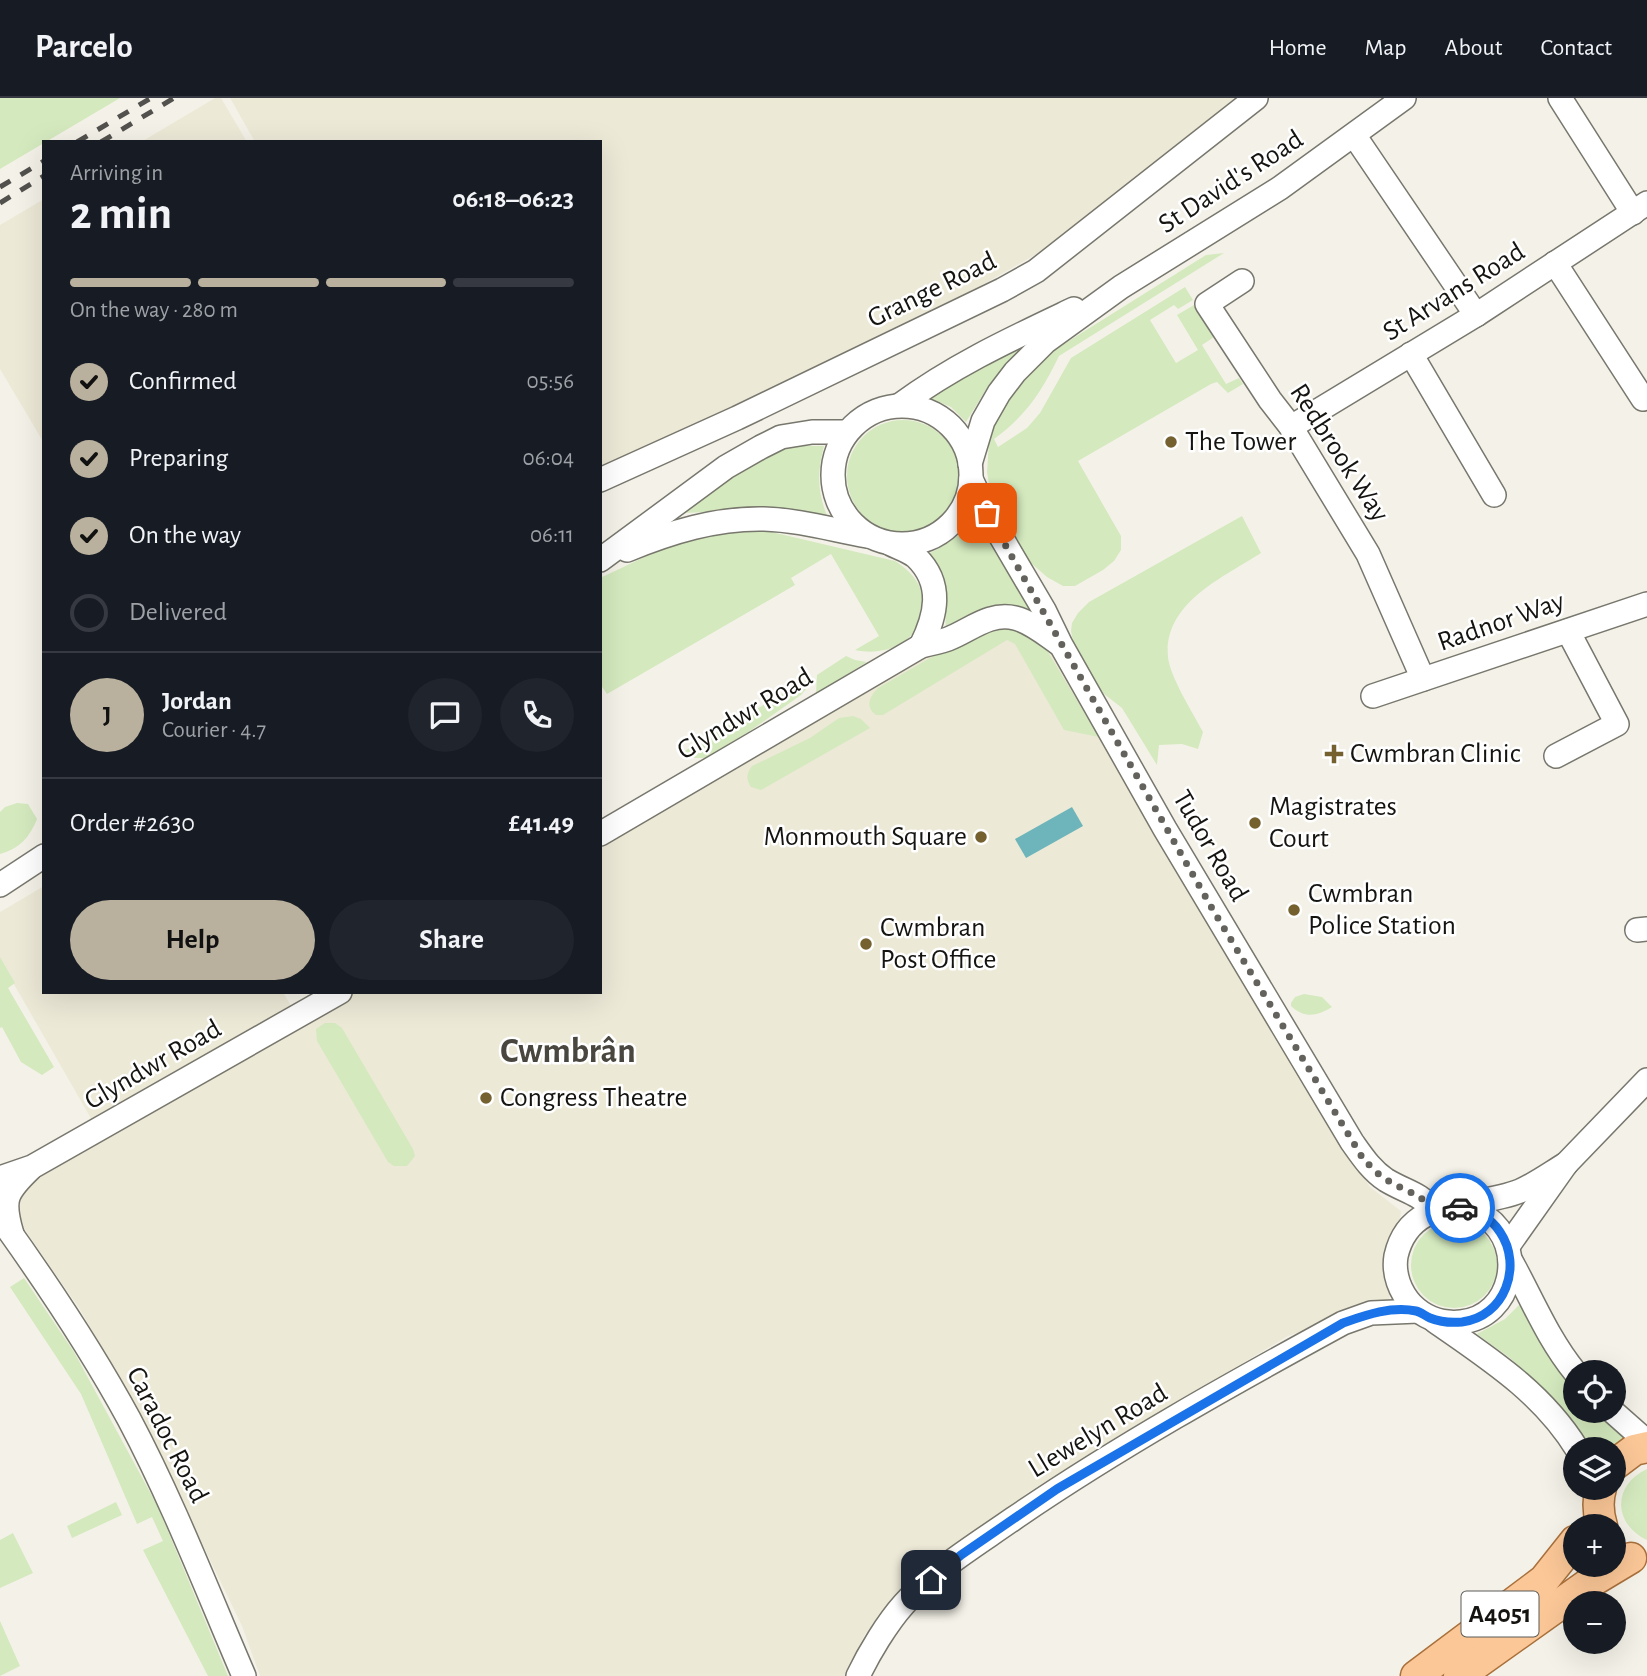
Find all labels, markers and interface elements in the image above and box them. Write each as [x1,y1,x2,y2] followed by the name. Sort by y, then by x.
[35,31,133,64] text: Parcelo
[1269,36,1327,60] text: Home
[1365,36,1407,60] text: Map
[1445,36,1502,60] text: About
[1540,36,1612,60] text: Contact
[1154,125,1308,239] street label: St David's Road
[70,162,163,185] text: Arriving in
[452,186,574,212] text: 06:18–06:23
[70,191,172,237] text: 2 min
[1378,237,1530,347] street label: St Arvans Road
[863,247,1001,333] street label: Grange Road
[70,299,238,322] text: On the way · 280 m
[70,363,108,401] icon: check
[129,368,237,394] text: Confirmed
[527,370,574,393] text: 05:56
[1284,379,1394,527] street label: Redbrook Way
[1185,428,1296,456] place label: The Tower
[1163,434,1179,450] marker: The Tower
[70,440,108,478] icon: check
[129,445,228,471] text: Preparing
[523,447,574,470] text: 06:04
[957,483,1017,543] pin
[968,494,1006,532] icon: bag
[70,517,108,555] icon: check
[129,522,241,548] text: On the way
[530,524,574,547] text: 06:11
[1434,587,1568,657] street label: Radnor Way
[129,599,227,625] text: Delivered
[672,663,818,765] street label: Glyndwr Road
[408,678,482,752] button: chat
[500,678,574,752] button: phone
[162,688,232,714] text: Jordan
[103,702,111,728] text: J
[162,719,266,742] text: Courier · 4.7
[1350,740,1521,768] place label: Cwmbran Clinic
[1324,744,1344,764] marker: Cwmbran Clinic
[1167,786,1253,906] street label: Tudor Road
[1269,793,1397,853] place label: Magistrates Court
[70,810,195,836] text: Order #2630
[508,810,574,836] text: £41.49
[1247,815,1263,831] marker: Magistrates Court
[763,823,967,851] place label: Monmouth Square
[973,829,989,845] marker: Monmouth Square
[1308,880,1456,940] place label: Cwmbran Police Station
[70,900,315,980] button: Help
[329,900,574,980] button: Share
[1286,902,1302,918] marker: Cwmbran Police Station
[880,914,997,974] place label: Cwmbran Post Office
[858,936,874,952] marker: Cwmbran Post Office
[80,1015,226,1115] street label: Glyndwr Road
[500,1034,636,1069] district label: Cwmbrân
[500,1084,688,1112] place label: Congress Theatre
[478,1090,494,1106] marker: Congress Theatre
[1425,1173,1495,1243] courier
[1441,1189,1479,1227] icon: car
[1563,1360,1626,1654] map controls
[1563,1360,1626,1423] button: locate
[121,1363,213,1507] street label: Caradoc Road
[1024,1379,1172,1483] street label: Llewelyn Road
[1563,1437,1626,1500] button: layers
[1563,1514,1626,1577] button: +
[901,1550,961,1610] pin
[912,1561,950,1599] icon: home
[1563,1591,1626,1654] button: −
[1462,1592,1538,1637] road number: A4051

